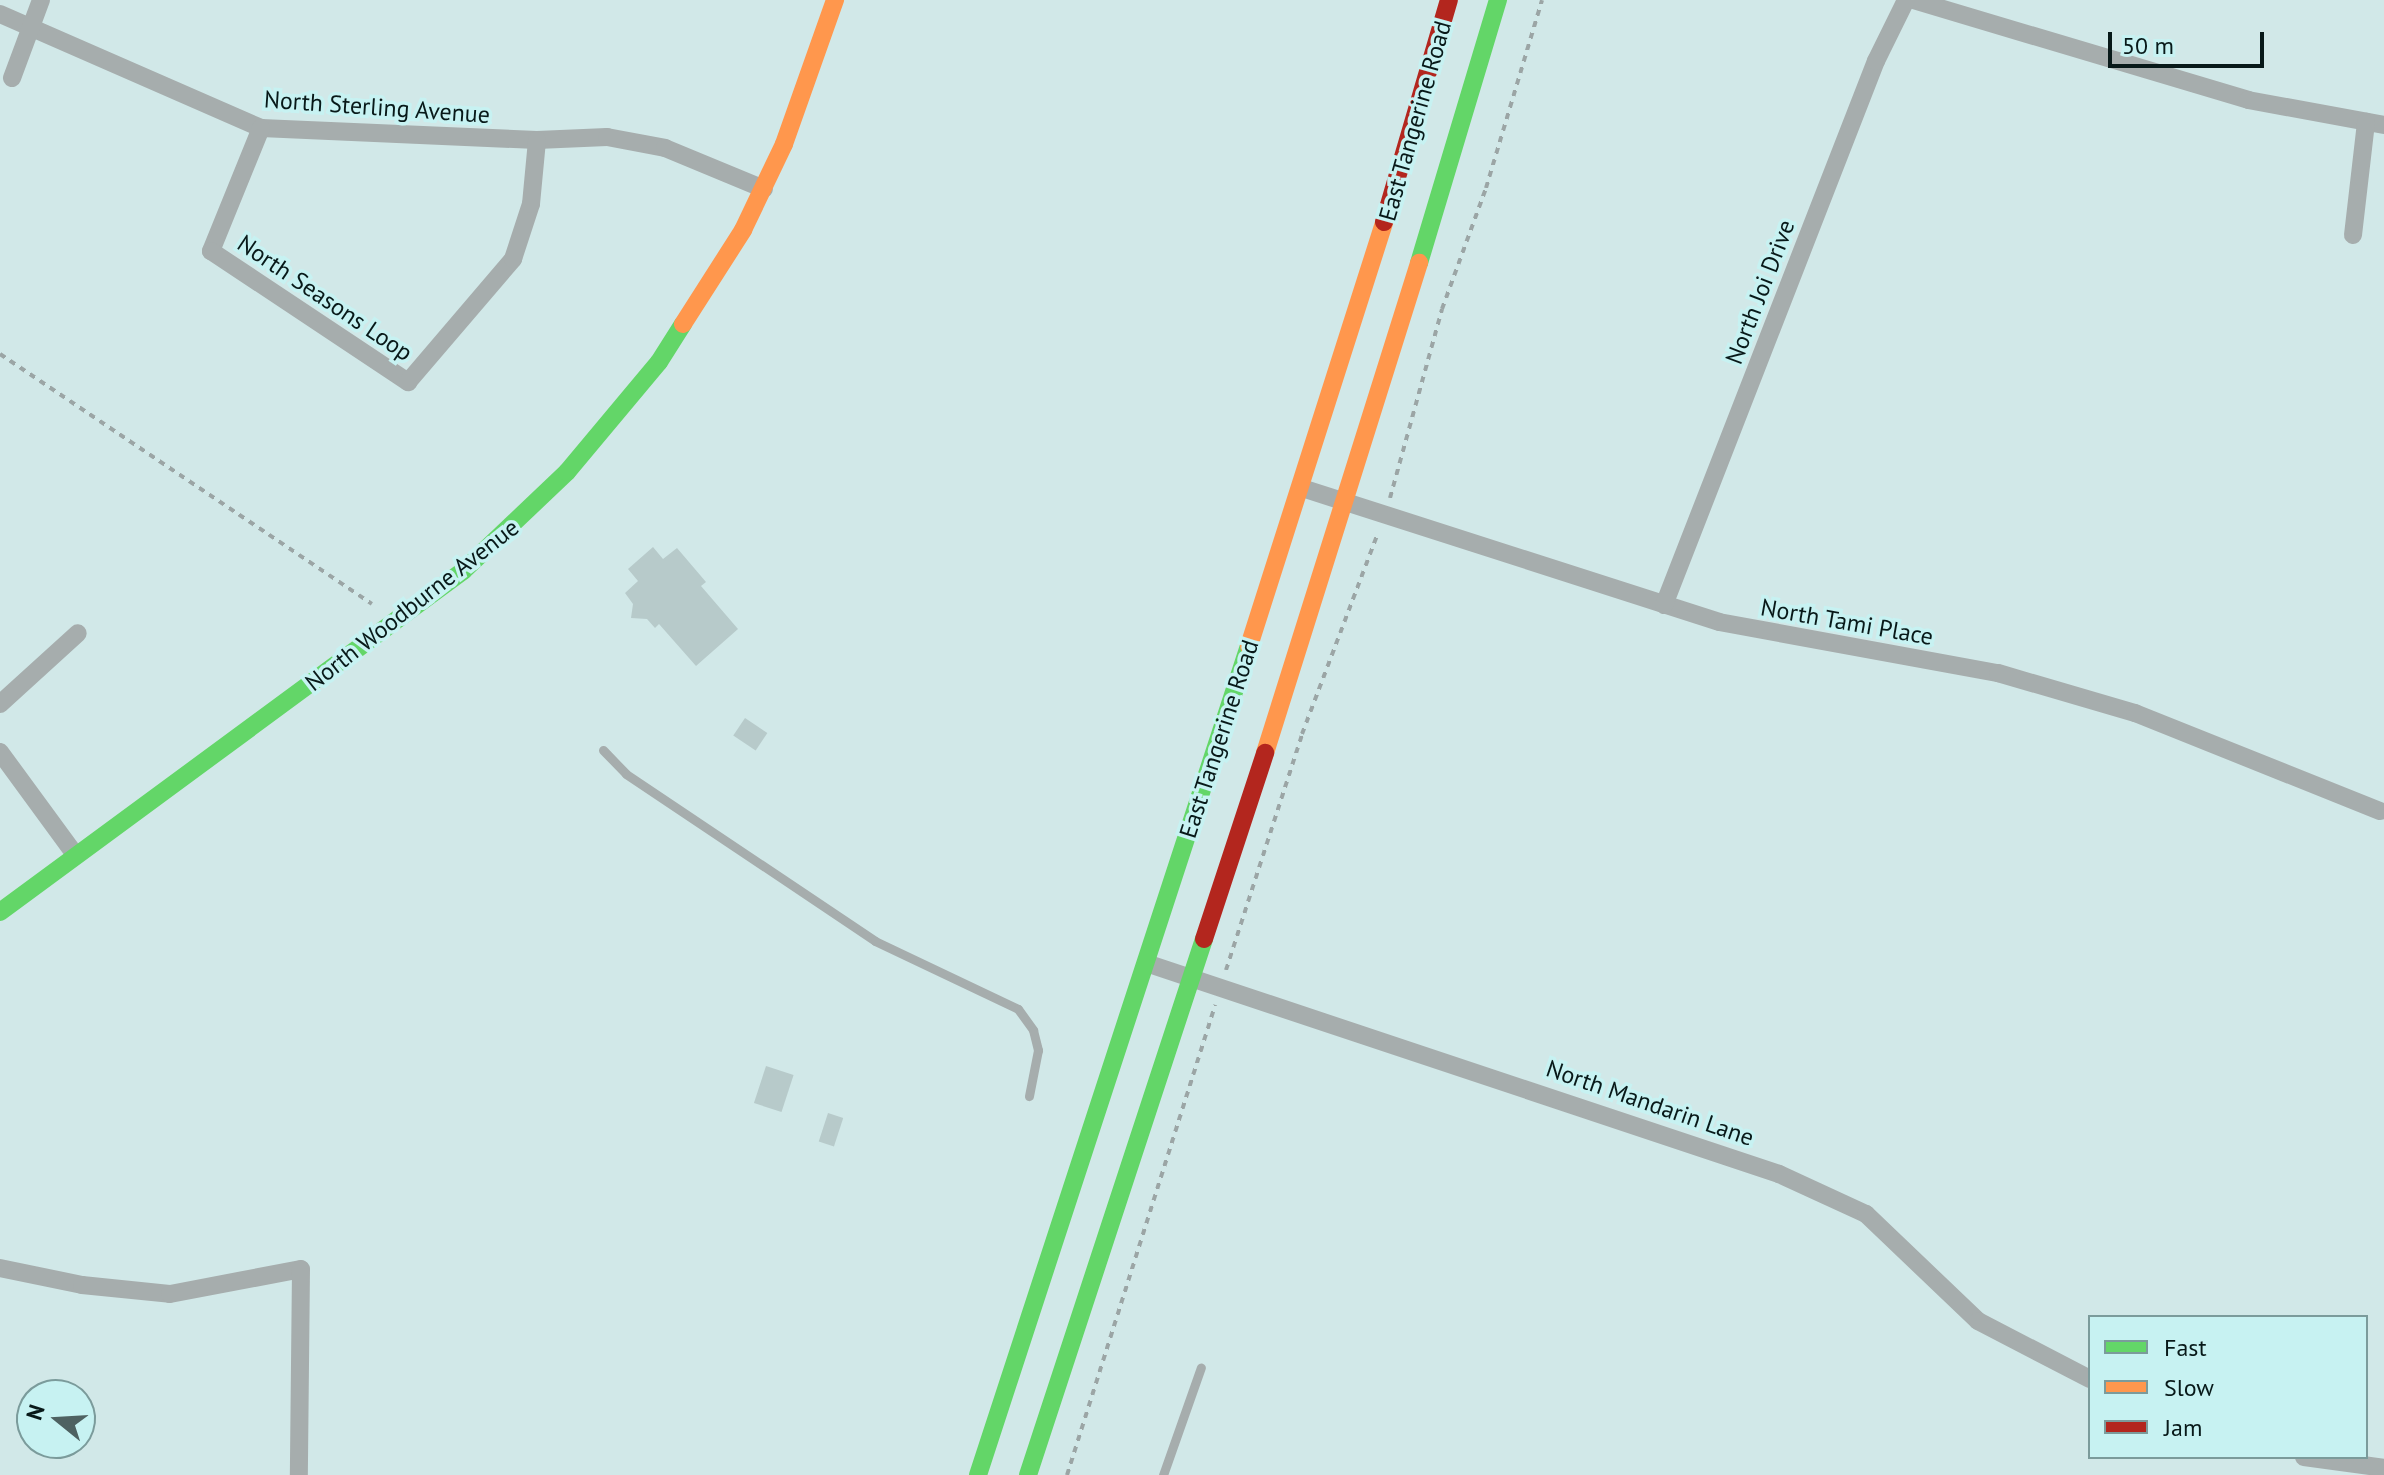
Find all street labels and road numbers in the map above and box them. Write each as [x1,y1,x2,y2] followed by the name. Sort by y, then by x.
[1373,17,1457,225] street label: East Tangerine Road
[263,85,491,129] street label: North Sterling Avenue
[1719,216,1801,368] street label: North Joi Drive
[232,229,418,367] street label: North Seasons Loop
[299,512,525,698] street label: North Woodburne Avenue
[1758,593,1936,651] street label: North Tami Place
[1173,636,1265,842] street label: East Tangerine Road
[1542,1054,1758,1152] street label: North Mandarin Lane

